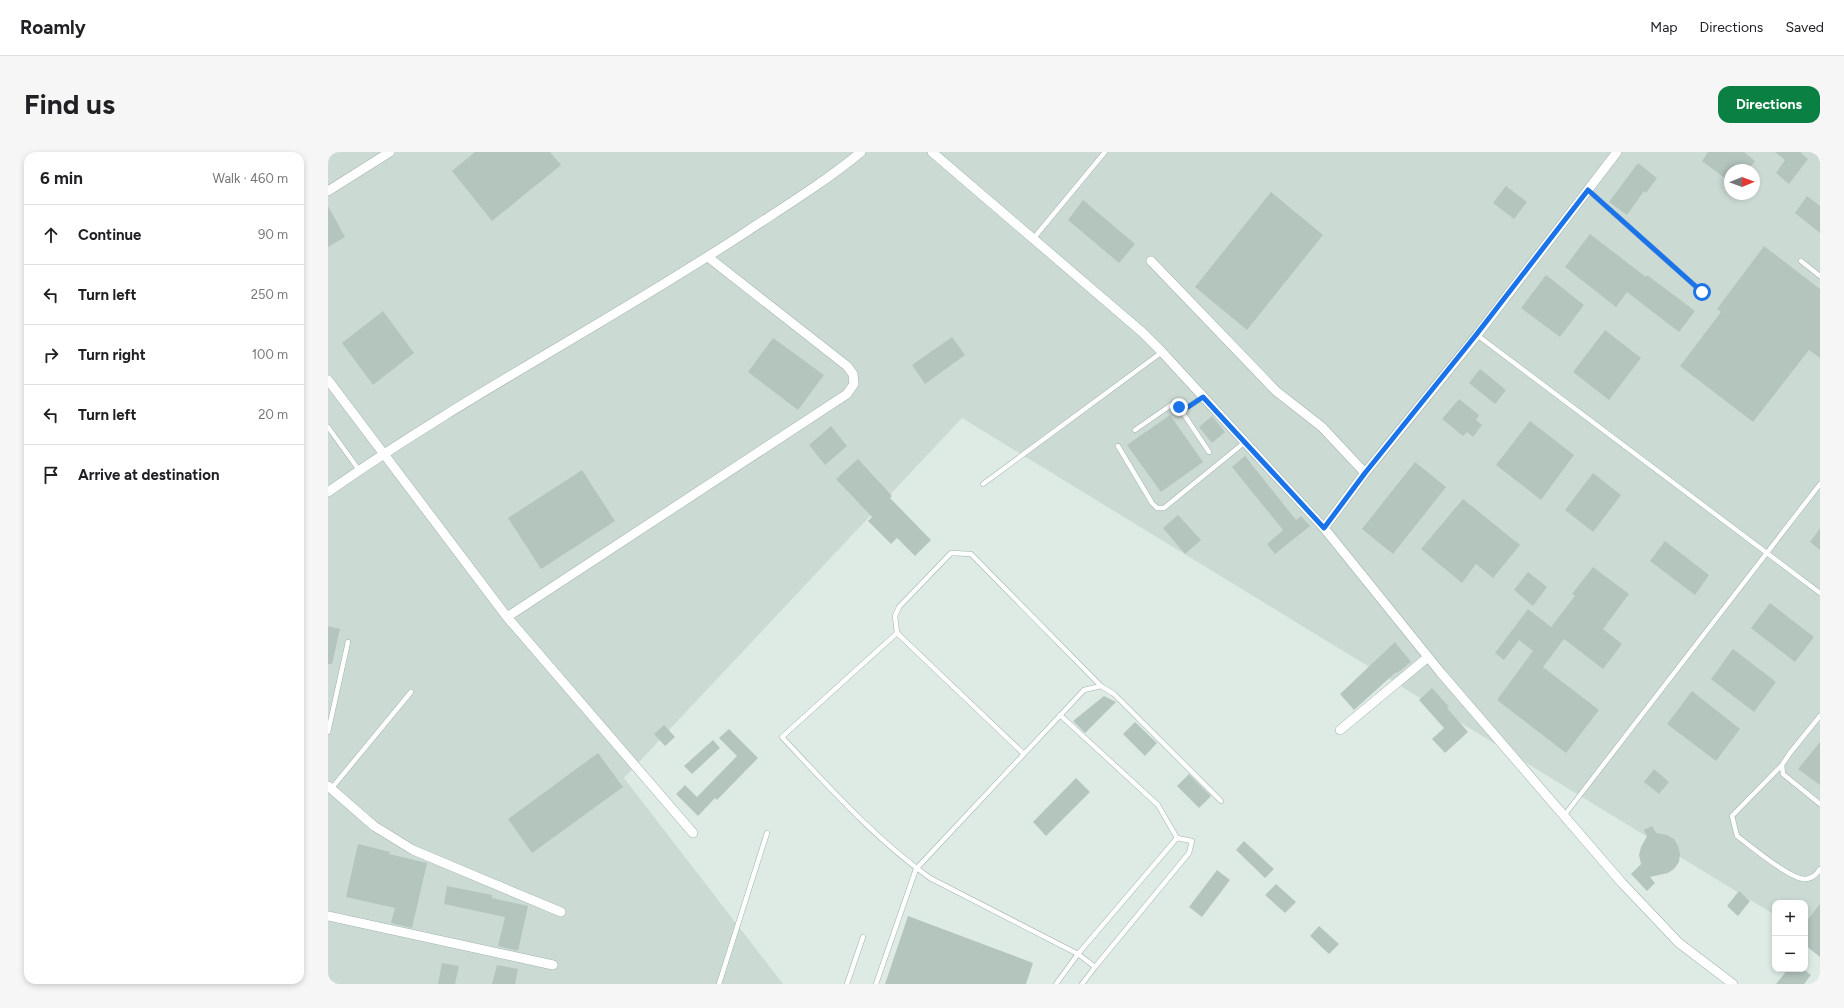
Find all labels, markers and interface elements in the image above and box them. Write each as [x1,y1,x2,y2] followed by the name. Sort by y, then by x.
[20,16,86,39] text: Roamly
[1650,19,1678,36] text: Map
[1700,19,1763,36] text: Directions
[1785,19,1824,36] text: Saved
[1718,86,1820,123] button: Directions
[24,87,115,121] text: Find us
[1724,164,1760,200] north arrow
[40,168,83,188] text: 6 min
[212,171,288,186] text: Walk · 460 m
[40,224,62,246] icon: ahead
[78,226,141,244] text: Continue
[258,227,288,242] text: 90 m
[1693,283,1711,301] route start
[40,284,62,306] icon: left
[78,286,136,304] text: Turn left
[251,287,288,302] text: 250 m
[40,344,62,366] icon: right
[78,346,146,364] text: Turn right
[252,347,288,362] text: 100 m
[1170,398,1188,416] route end
[40,404,62,426] icon: left
[78,406,136,424] text: Turn left
[258,407,288,422] text: 20 m
[40,464,62,486] icon: arrive
[78,466,219,484] text: Arrive at destination
[1772,900,1808,972] map controls
[1772,900,1808,936] button: +
[1772,936,1808,972] button: −

